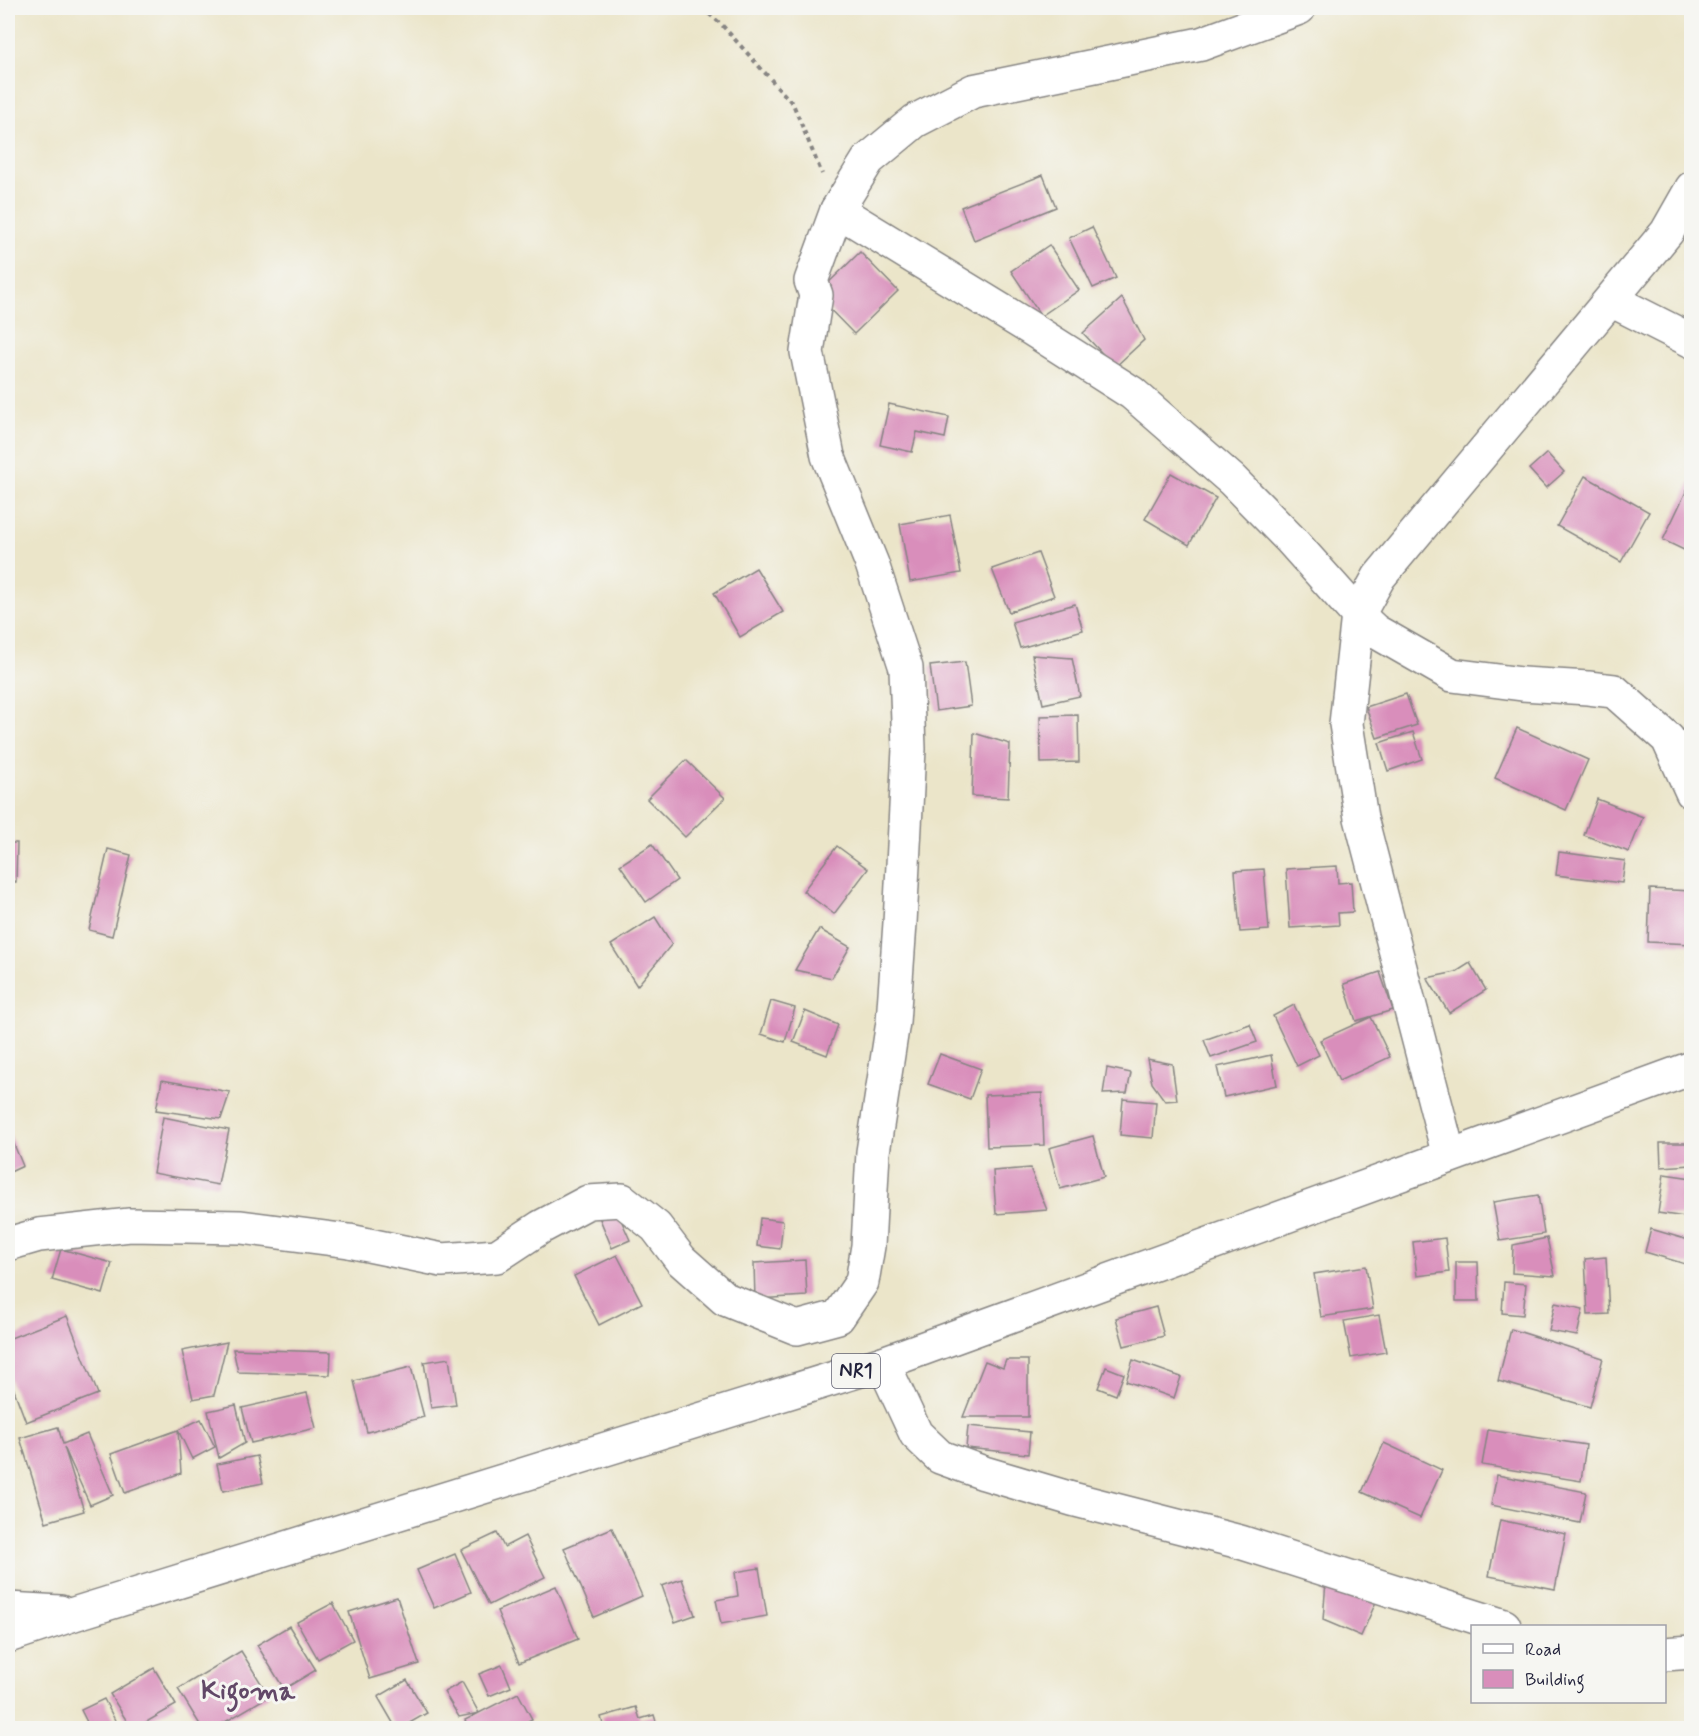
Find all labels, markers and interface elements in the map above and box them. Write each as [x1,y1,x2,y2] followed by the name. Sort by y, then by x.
[832,1354,880,1388] road number: NR1
[1471,1625,1666,1703] legend
[1525,1638,1561,1662] text: Road
[1525,1668,1585,1694] text: Building
[201,1674,296,1712] district label: Kigoma

